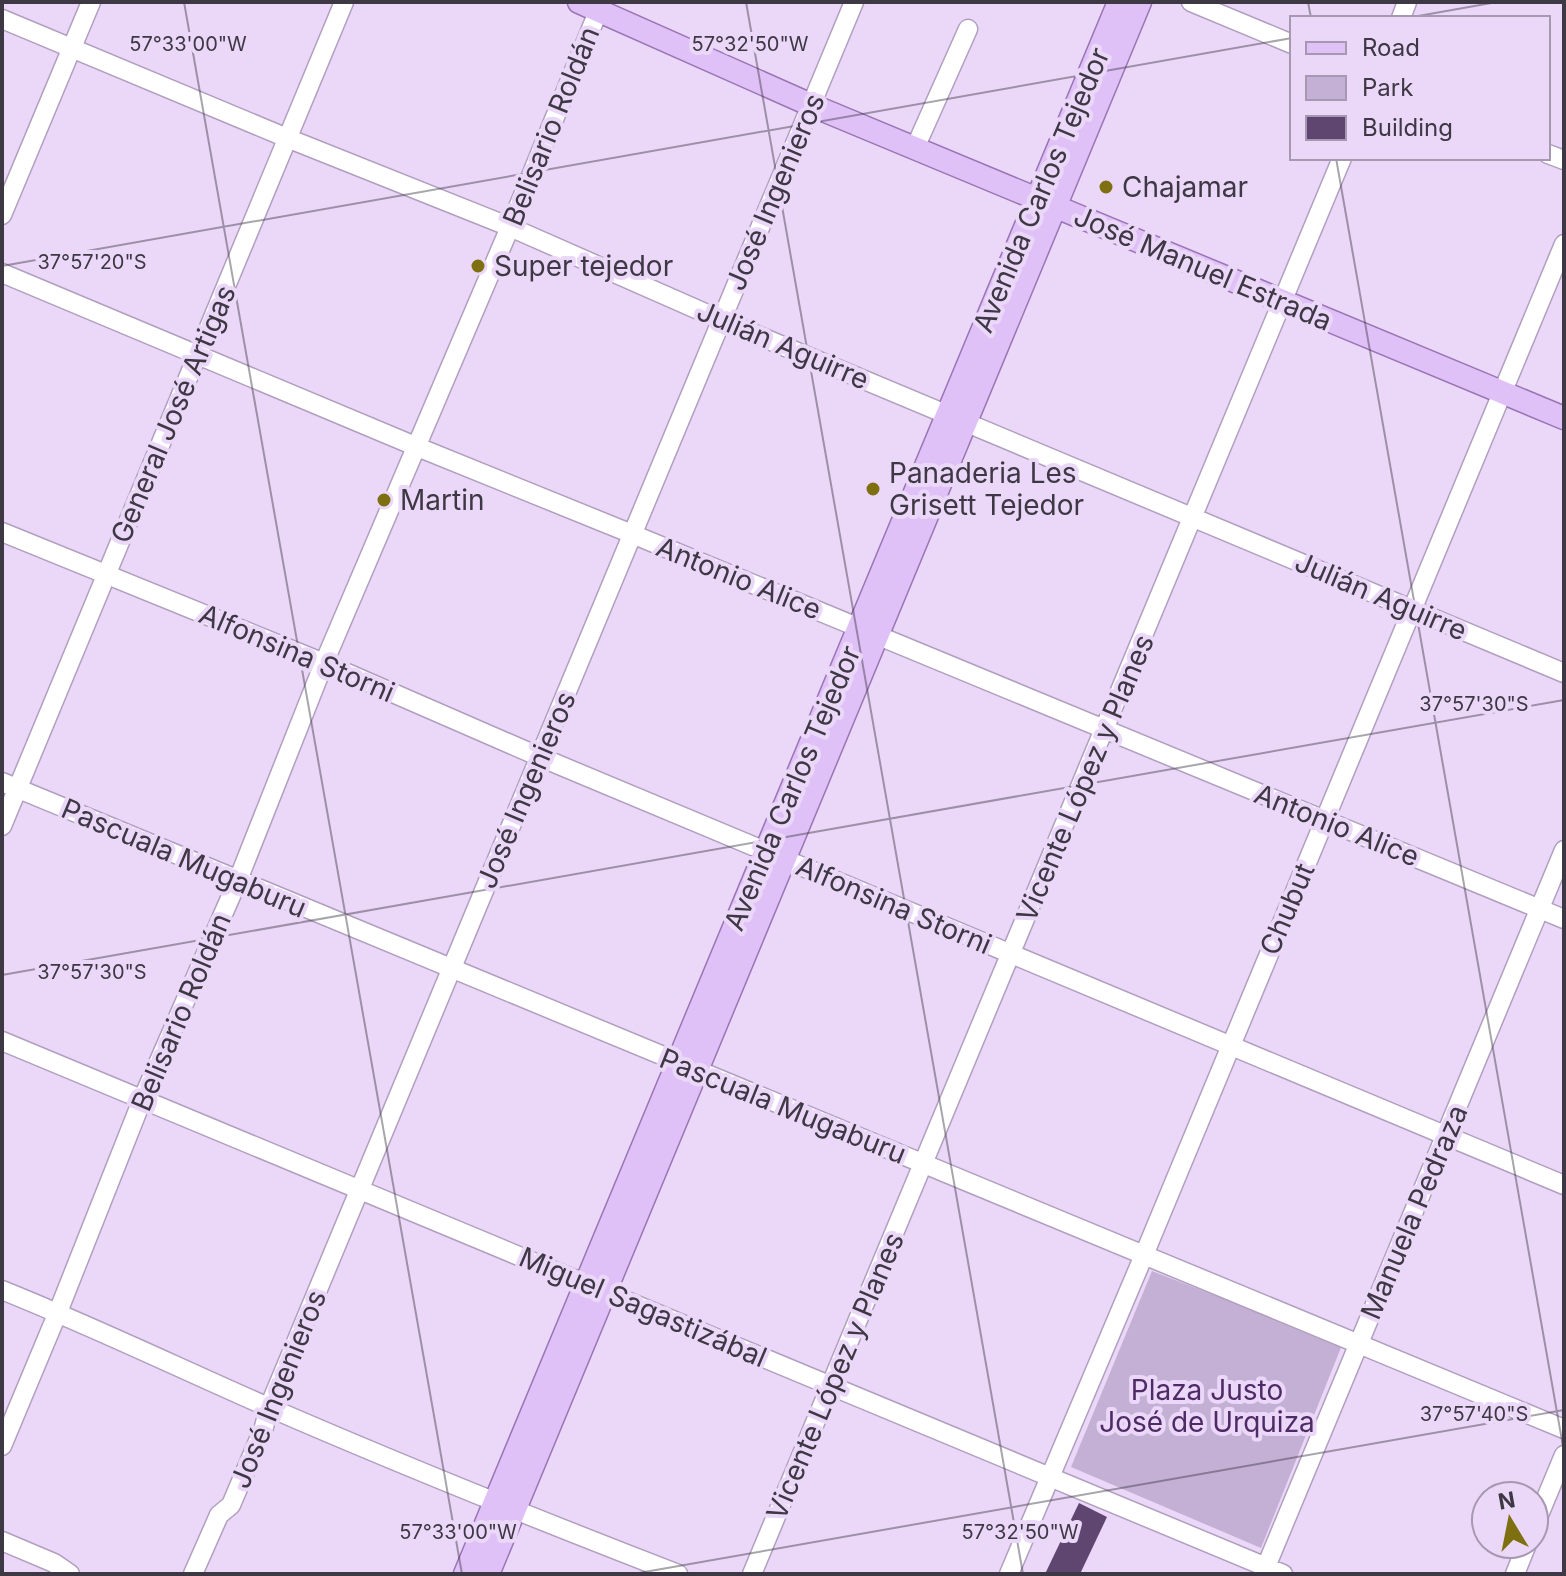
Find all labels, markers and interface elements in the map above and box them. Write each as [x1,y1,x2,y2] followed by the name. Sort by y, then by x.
[1290,16,1550,160] legend
[496,21,606,231] street label: Belisario Roldán
[129,32,247,56] text: 57°33'00"W
[692,32,809,56] text: 57°32'50"W
[1362,33,1420,62] text: Road
[966,42,1116,338] street label: Avenida Carlos Tejedor
[1362,73,1413,102] text: Park
[718,88,832,296] street label: José Ingenieros
[1362,113,1453,142] text: Building
[1122,170,1248,204] place label: Chajamar
[1097,178,1115,196] marker: Chajamar
[1069,198,1337,338] street label: José Manuel Estrada
[494,249,673,283] place label: Super tejedor
[37,250,147,274] text: 37°57'20"S
[469,257,487,275] marker: Super tejedor
[103,280,243,548] street label: General José Artigas
[692,294,874,396] street label: Julián Aguirre
[889,456,1084,522] place label: Panaderia Les Grisett Tejedor
[864,480,882,498] marker: Panaderia Les Grisett Tejedor
[400,483,484,517] place label: Martin
[375,491,393,509] marker: Martin
[652,530,826,626] street label: Antonio Alice
[1290,545,1472,647] street label: Julián Aguirre
[194,597,400,709] street label: Alfonsina Storni
[1009,629,1161,927] street label: Vicente López y Planes
[717,640,867,936] street label: Avenida Carlos Tejedor
[469,686,583,894] street label: José Ingenieros
[1419,692,1529,716] text: 37°57'30"S
[1250,777,1424,873] street label: Antonio Alice
[56,791,312,925] street label: Pascuala Mugaburu
[791,849,997,961] street label: Alfonsina Storni
[1253,858,1321,960] street label: Chubut
[124,908,238,1116] street label: Belisario Roldán
[37,960,147,984] text: 37°57'30"S
[655,1041,911,1171] street label: Pascuala Mugaburu
[1354,1100,1474,1324] street label: Manuela Pedraza
[759,1227,911,1525] street label: Vicente López y Planes
[514,1240,772,1374] street label: Miguel Sagastizábal
[223,1285,333,1493] street label: José Ingenieros
[1099,1373,1315,1439] park label: Plaza Justo José de Urquiza
[1420,1402,1528,1426] text: 37°57'40"S
[1470,1480,1550,1560] north arrow
[1496,1486,1517,1515] text: N
[399,1520,517,1544] text: 57°33'00"W
[962,1520,1079,1544] text: 57°32'50"W

